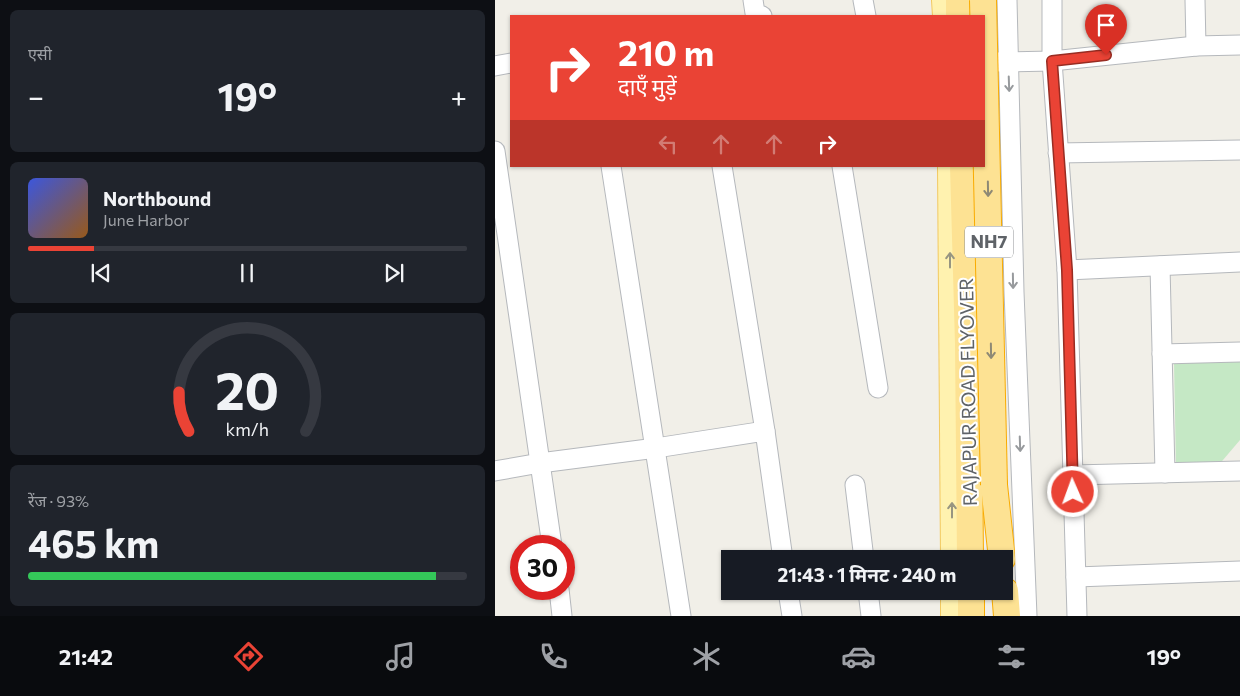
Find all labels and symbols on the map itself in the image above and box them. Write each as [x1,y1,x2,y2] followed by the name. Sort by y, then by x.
[1085,4,1127,55] pin
[1004,75,1013,91] one-way arrow
[983,180,992,196] one-way arrow
[965,226,1013,258] road number: NH7
[945,252,955,268] one-way arrow
[1009,273,1018,289] one-way arrow
[954,277,981,506] street label: RAJAPUR ROAD FLYOVER
[986,342,996,359] one-way arrow
[1015,435,1025,451] one-way arrow
[1046,465,1098,517] position arrow
[947,502,956,518] one-way arrow
[510,535,575,600] speed limit sign: 30

